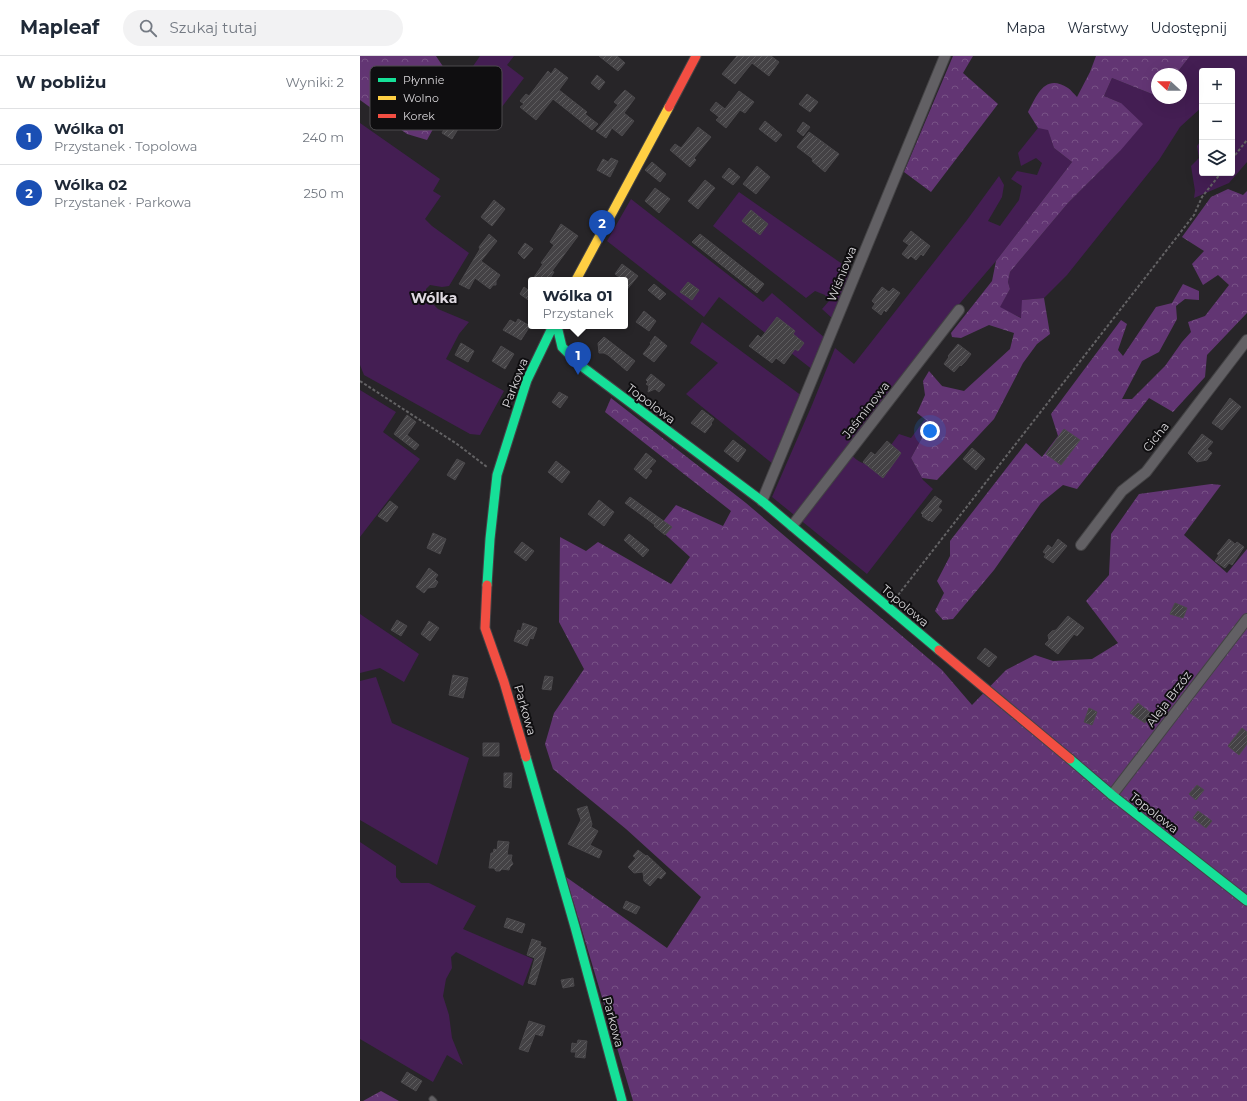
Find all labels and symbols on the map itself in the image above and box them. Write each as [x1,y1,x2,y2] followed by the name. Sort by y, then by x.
[370,66,502,130] legend
[1151,68,1187,104] north arrow
[403,73,445,87] text: Płynnie
[403,91,439,105] text: Wolno
[403,109,435,123] text: Korek
[589,210,615,243] pin: 2
[824,244,859,304] street label: Wiśniowa
[411,289,457,307] district label: Wólka
[565,342,591,375] pin: 1
[498,356,531,410] street label: Parkowa
[838,378,892,442] street label: Jaśminowa
[624,380,679,427] street label: Topolowa
[1139,419,1172,455] street label: Cicha
[920,421,940,441] your location
[879,581,932,630] street label: Topolowa
[1143,668,1194,730] street label: Aleja Brzóz
[511,683,540,737] street label: Parkowa
[1127,789,1182,836] street label: Topolowa
[600,995,627,1049] street label: Parkowa

